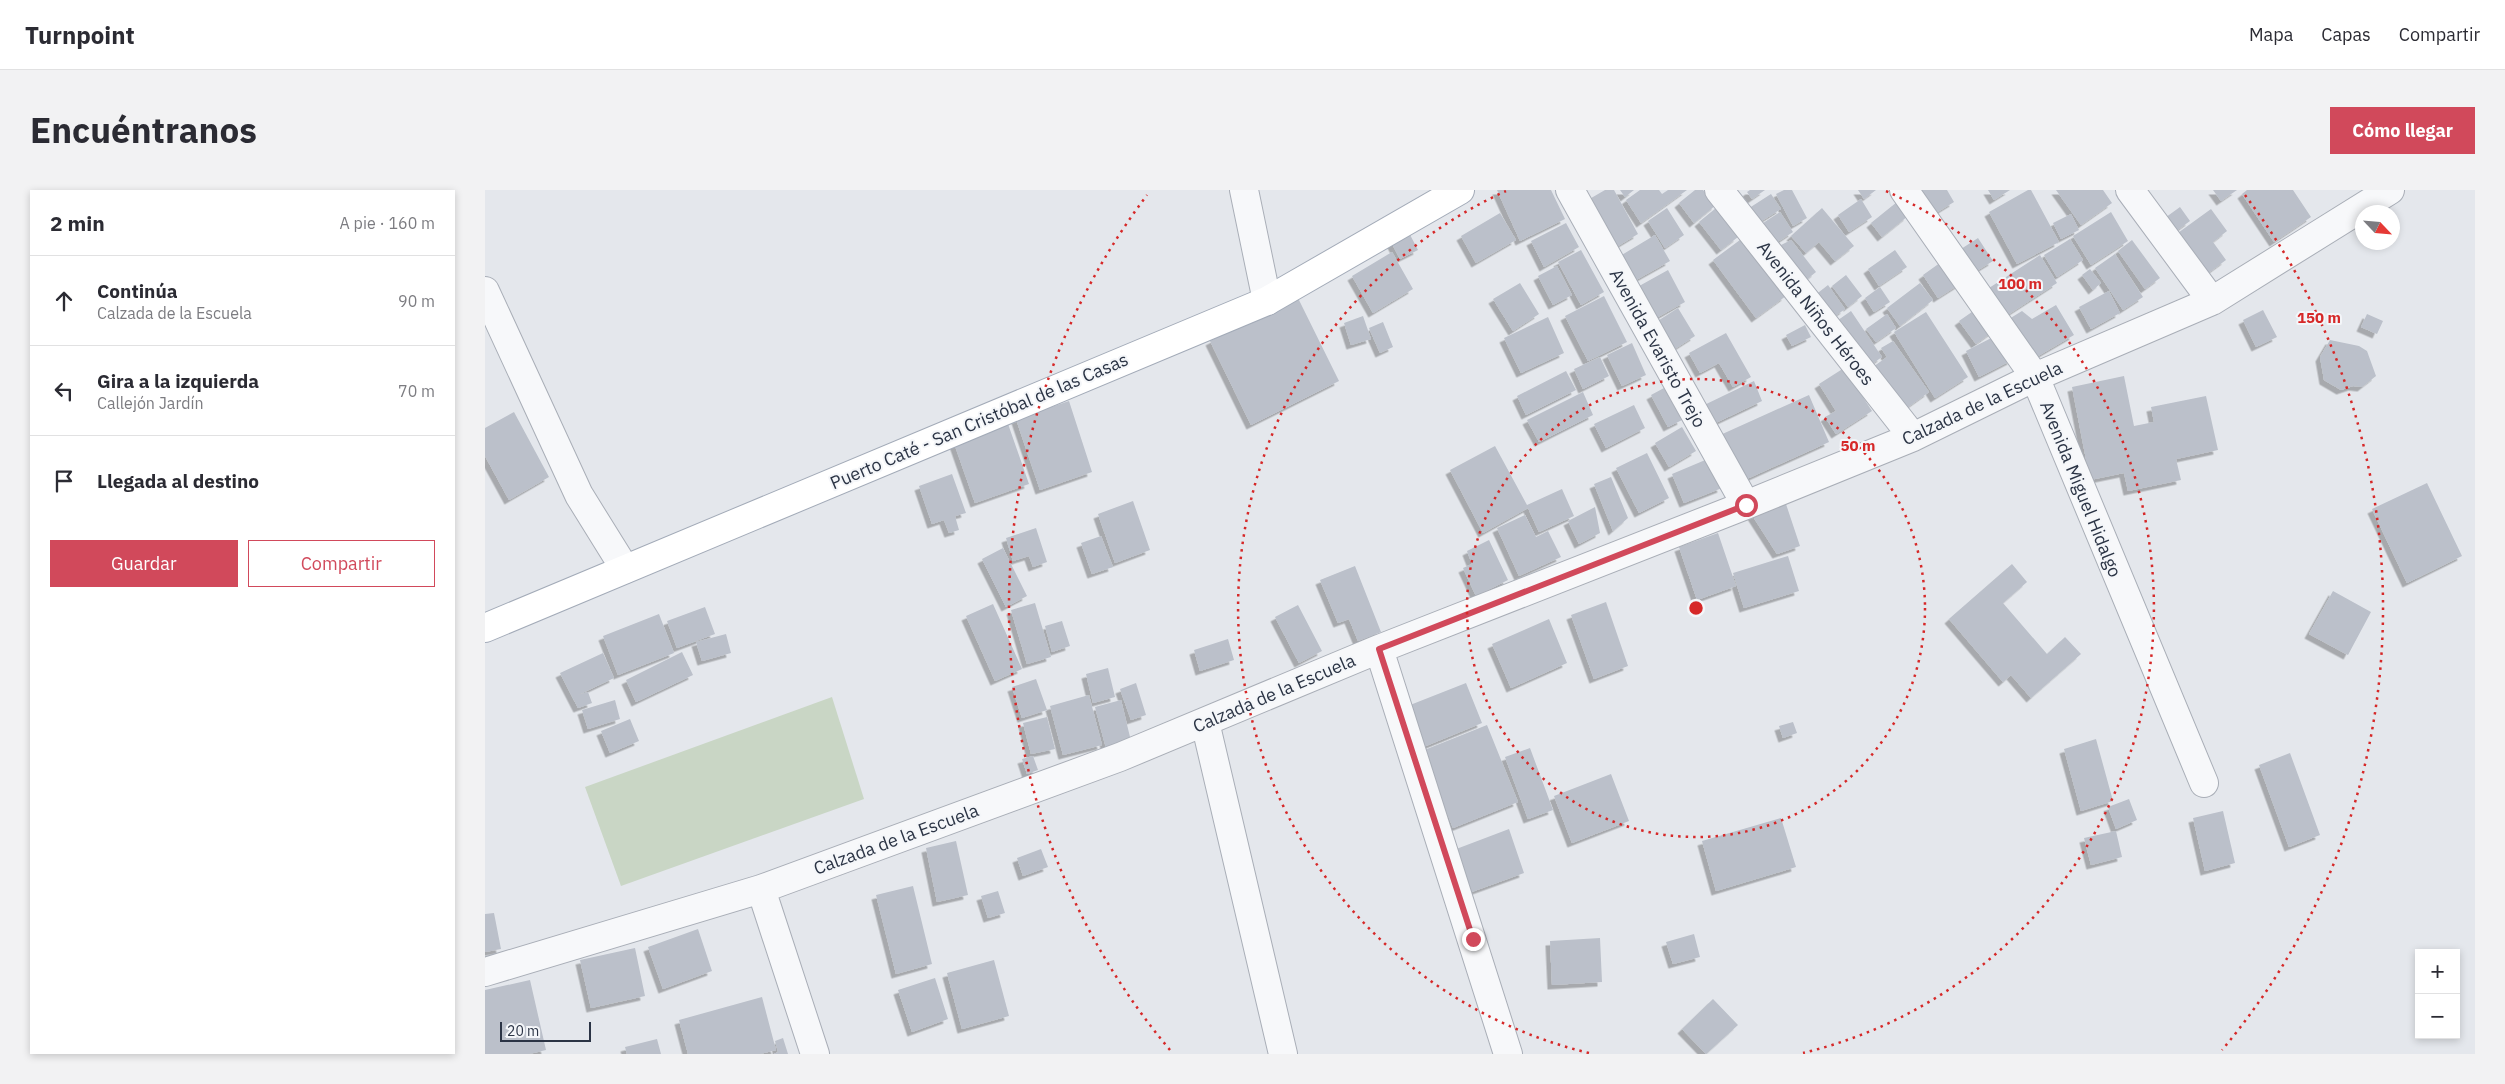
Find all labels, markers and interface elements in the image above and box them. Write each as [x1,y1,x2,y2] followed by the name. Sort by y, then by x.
[25,19,135,51] text: Turnpoint
[2249,23,2293,46] text: Mapa
[2321,23,2371,46] text: Capas
[2399,23,2480,46] text: Compartir
[30,107,257,153] text: Encuéntranos
[2330,107,2475,154] button: Cómo llegar
[2355,205,2400,250] north arrow
[50,209,105,237] text: 2 min
[340,213,435,233] text: A pie · 160 m
[1752,236,1880,390] street label: Avenida Niños Héroes
[1605,264,1711,432] street label: Avenida Evaristo Trejo
[1998,274,2042,293] text: 100 m
[97,279,178,303] text: Continúa
[50,287,78,315] icon: ahead
[398,291,435,311] text: 90 m
[97,303,252,323] text: Calzada de la Escuela
[2297,308,2341,327] text: 150 m
[826,348,1132,494] street label: Puerto Caté - San Cristóbal de las Casas
[1898,356,2066,450] street label: Calzada de la Escuela
[97,369,259,393] text: Gira a la izquierda
[50,377,78,405] icon: left
[398,381,435,401] text: 70 m
[97,393,204,413] text: Callejón Jardín
[2035,397,2127,581] street label: Avenida Miguel Hidalgo
[1841,436,1875,455] text: 50 m
[50,467,78,495] icon: arrive
[97,469,259,493] text: Llegada al destino
[1735,494,1758,517] route start
[50,540,238,587] button: Guardar
[248,540,435,587] button: Compartir
[1687,599,1705,617] centre of rings
[1189,648,1359,738] street label: Calzada de la Escuela
[810,798,982,880] street label: Calzada de la Escuela
[1462,928,1485,951] route end
[2415,949,2460,1039] map controls
[2415,949,2460,994] button: +
[2415,994,2460,1039] button: −
[500,1019,591,1042] scale bar
[507,1022,539,1040] text: 20 m

